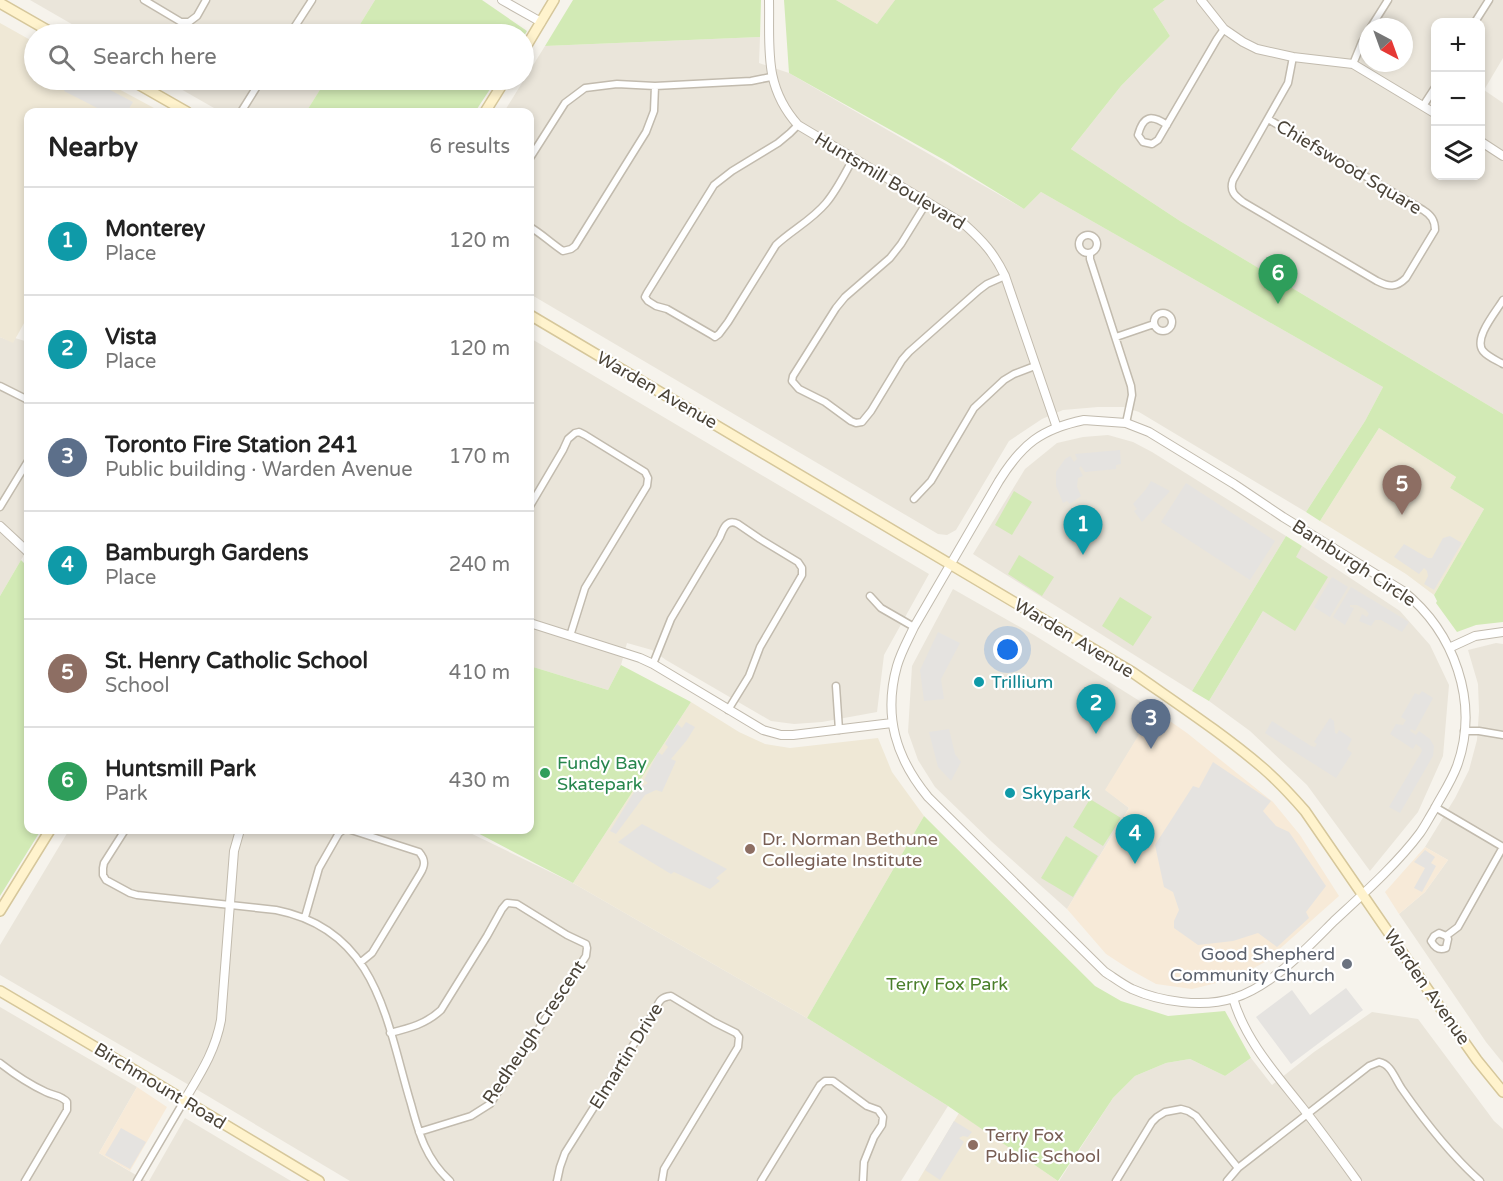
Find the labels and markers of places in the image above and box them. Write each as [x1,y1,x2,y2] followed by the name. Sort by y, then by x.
[1258,254,1298,304] pin: 6
[1382,466,1422,515] pin: 5
[1064,506,1102,555] pin: 1
[991,671,1053,693] place label: Trillium
[972,675,986,689] marker: Trillium
[1076,684,1116,734] pin: 2
[1132,700,1170,749] pin: 3
[557,752,647,795] place label: Fundy Bay Skatepark
[538,766,552,780] marker: Fundy Bay Skatepark
[1022,782,1091,804] place label: Skypark
[1003,786,1017,800] marker: Skypark
[1116,814,1154,864] pin: 4
[762,828,938,871] place label: Dr. Norman Bethune Collegiate Institute
[743,842,757,856] marker: Dr. Norman Bethune Collegiate Institute
[1170,943,1335,986] place label: Good Shepherd Community Church
[1340,957,1354,971] marker: Good Shepherd Community Church
[985,1124,1101,1167] place label: Terry Fox Public School
[966,1138,980,1152] marker: Terry Fox Public School

